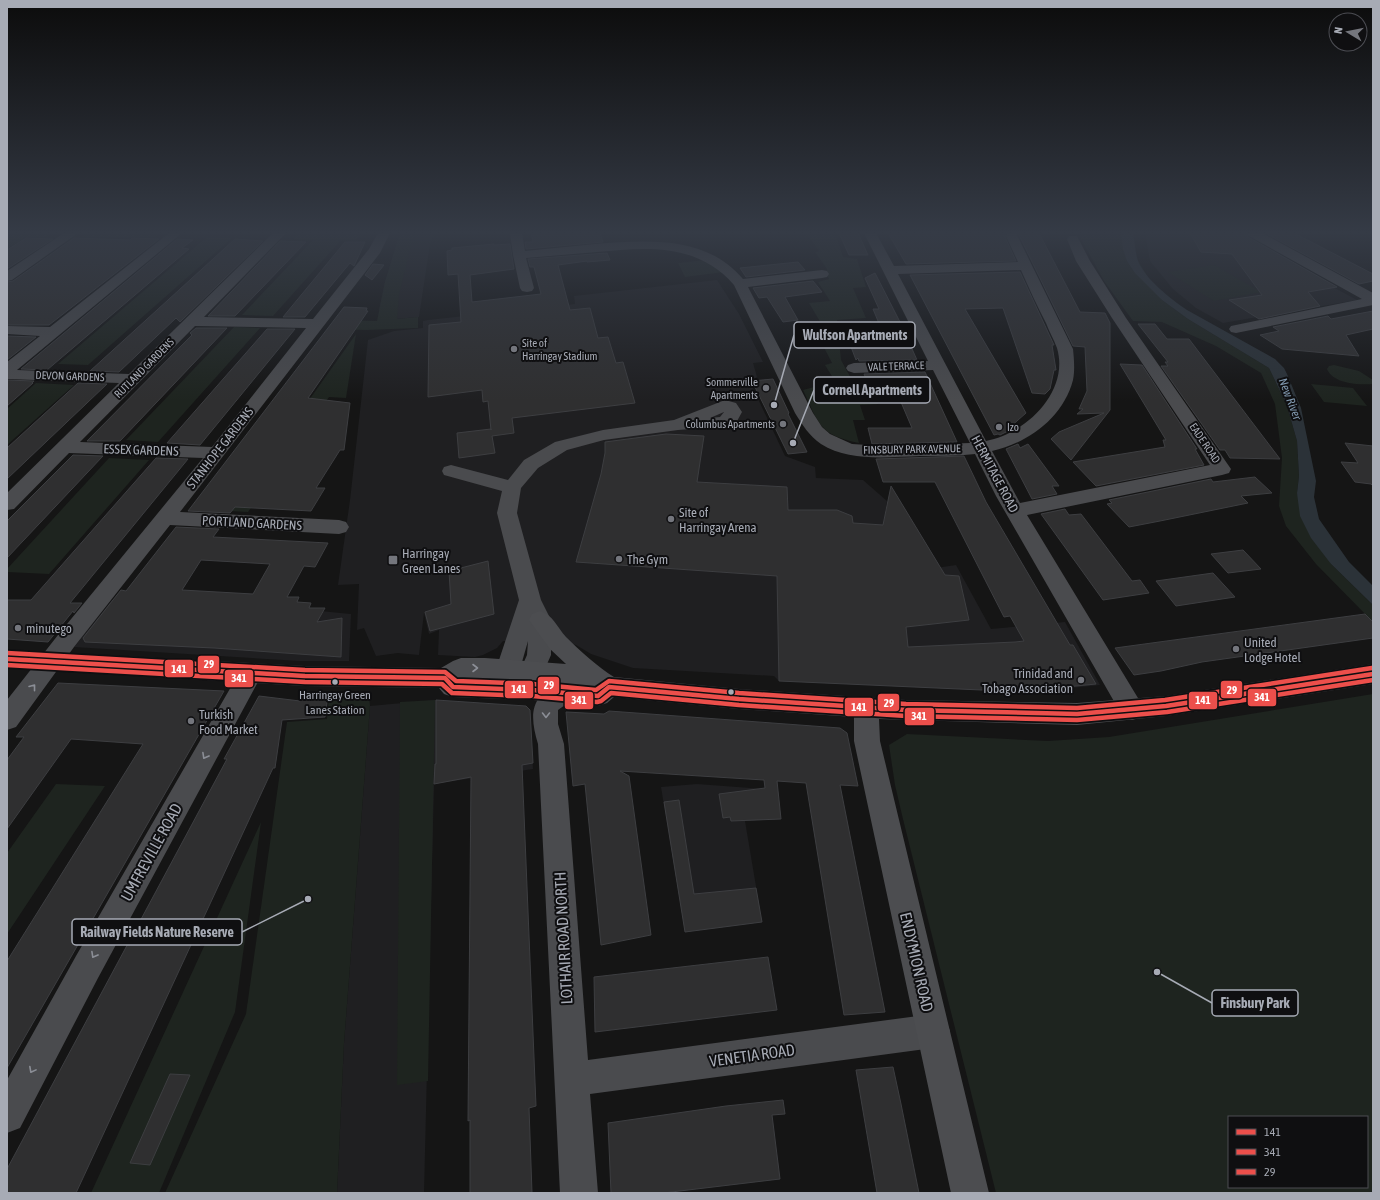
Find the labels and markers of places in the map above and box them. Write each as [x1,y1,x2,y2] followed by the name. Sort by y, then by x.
[794,322,915,348] callout: Wulfson Apartments
[522,337,597,362] place label: Site of Harringay Stadium
[509,344,519,354] marker: Site of Harringay Stadium
[706,376,758,401] place label: Sommerville Apartments
[814,377,930,403] callout: Cornell Apartments
[761,383,771,393] marker: Sommerville Apartments
[685,418,775,430] place label: Columbus Apartments
[778,419,788,429] marker: Columbus Apartments
[1007,421,1019,433] place label: Izo
[994,422,1004,432] marker: Izo
[679,505,757,535] place label: Site of Harringay Arena
[666,514,676,524] marker: Site of Harringay Arena
[402,546,461,576] place label: Harringay Green Lanes
[627,552,668,567] place label: The Gym
[387,554,399,566] marker: Harringay Green Lanes
[614,554,624,564] marker: The Gym
[26,621,72,636] place label: minutego
[13,623,23,633] marker: minutego
[1244,635,1301,665] place label: United Lodge Hotel
[1231,644,1241,654] marker: United Lodge Hotel
[982,666,1073,696] place label: Trinidad and Tobago Association
[1076,675,1086,685] marker: Trinidad and Tobago Association
[330,677,340,687] marker: Harringay Green Lanes Station
[726,687,736,697] unlabelled marker
[299,688,371,717] place label: Harringay Green Lanes Station
[199,707,258,737] place label: Turkish Food Market
[186,716,196,726] marker: Turkish Food Market
[72,919,242,945] callout: Railway Fields Nature Reserve
[1212,990,1298,1016] callout: Finsbury Park

